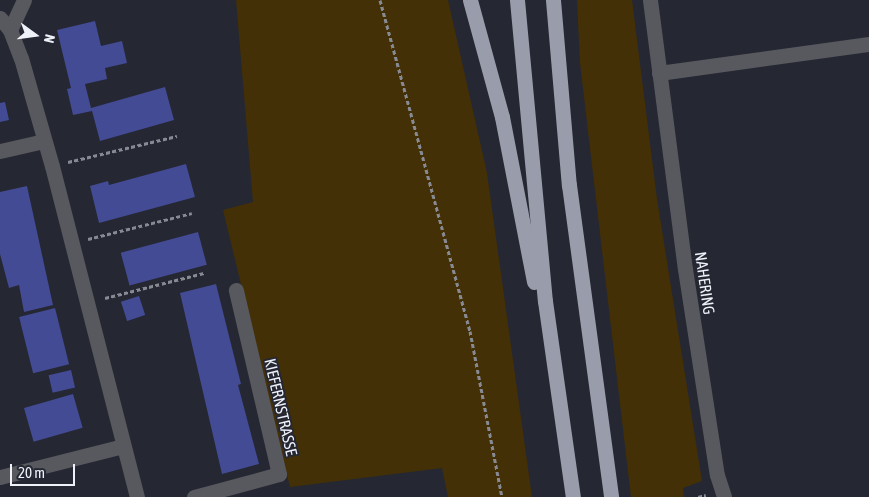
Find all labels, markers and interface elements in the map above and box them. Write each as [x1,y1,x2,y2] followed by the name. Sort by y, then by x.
[10,10,60,60] north arrow
[41,33,58,45] text: N
[691,250,719,316] street label: NAHERING
[260,356,302,458] street label: KIEFERNSTRASSE
[12,454,78,486] scale bar
[18,464,45,481] text: 20 m

